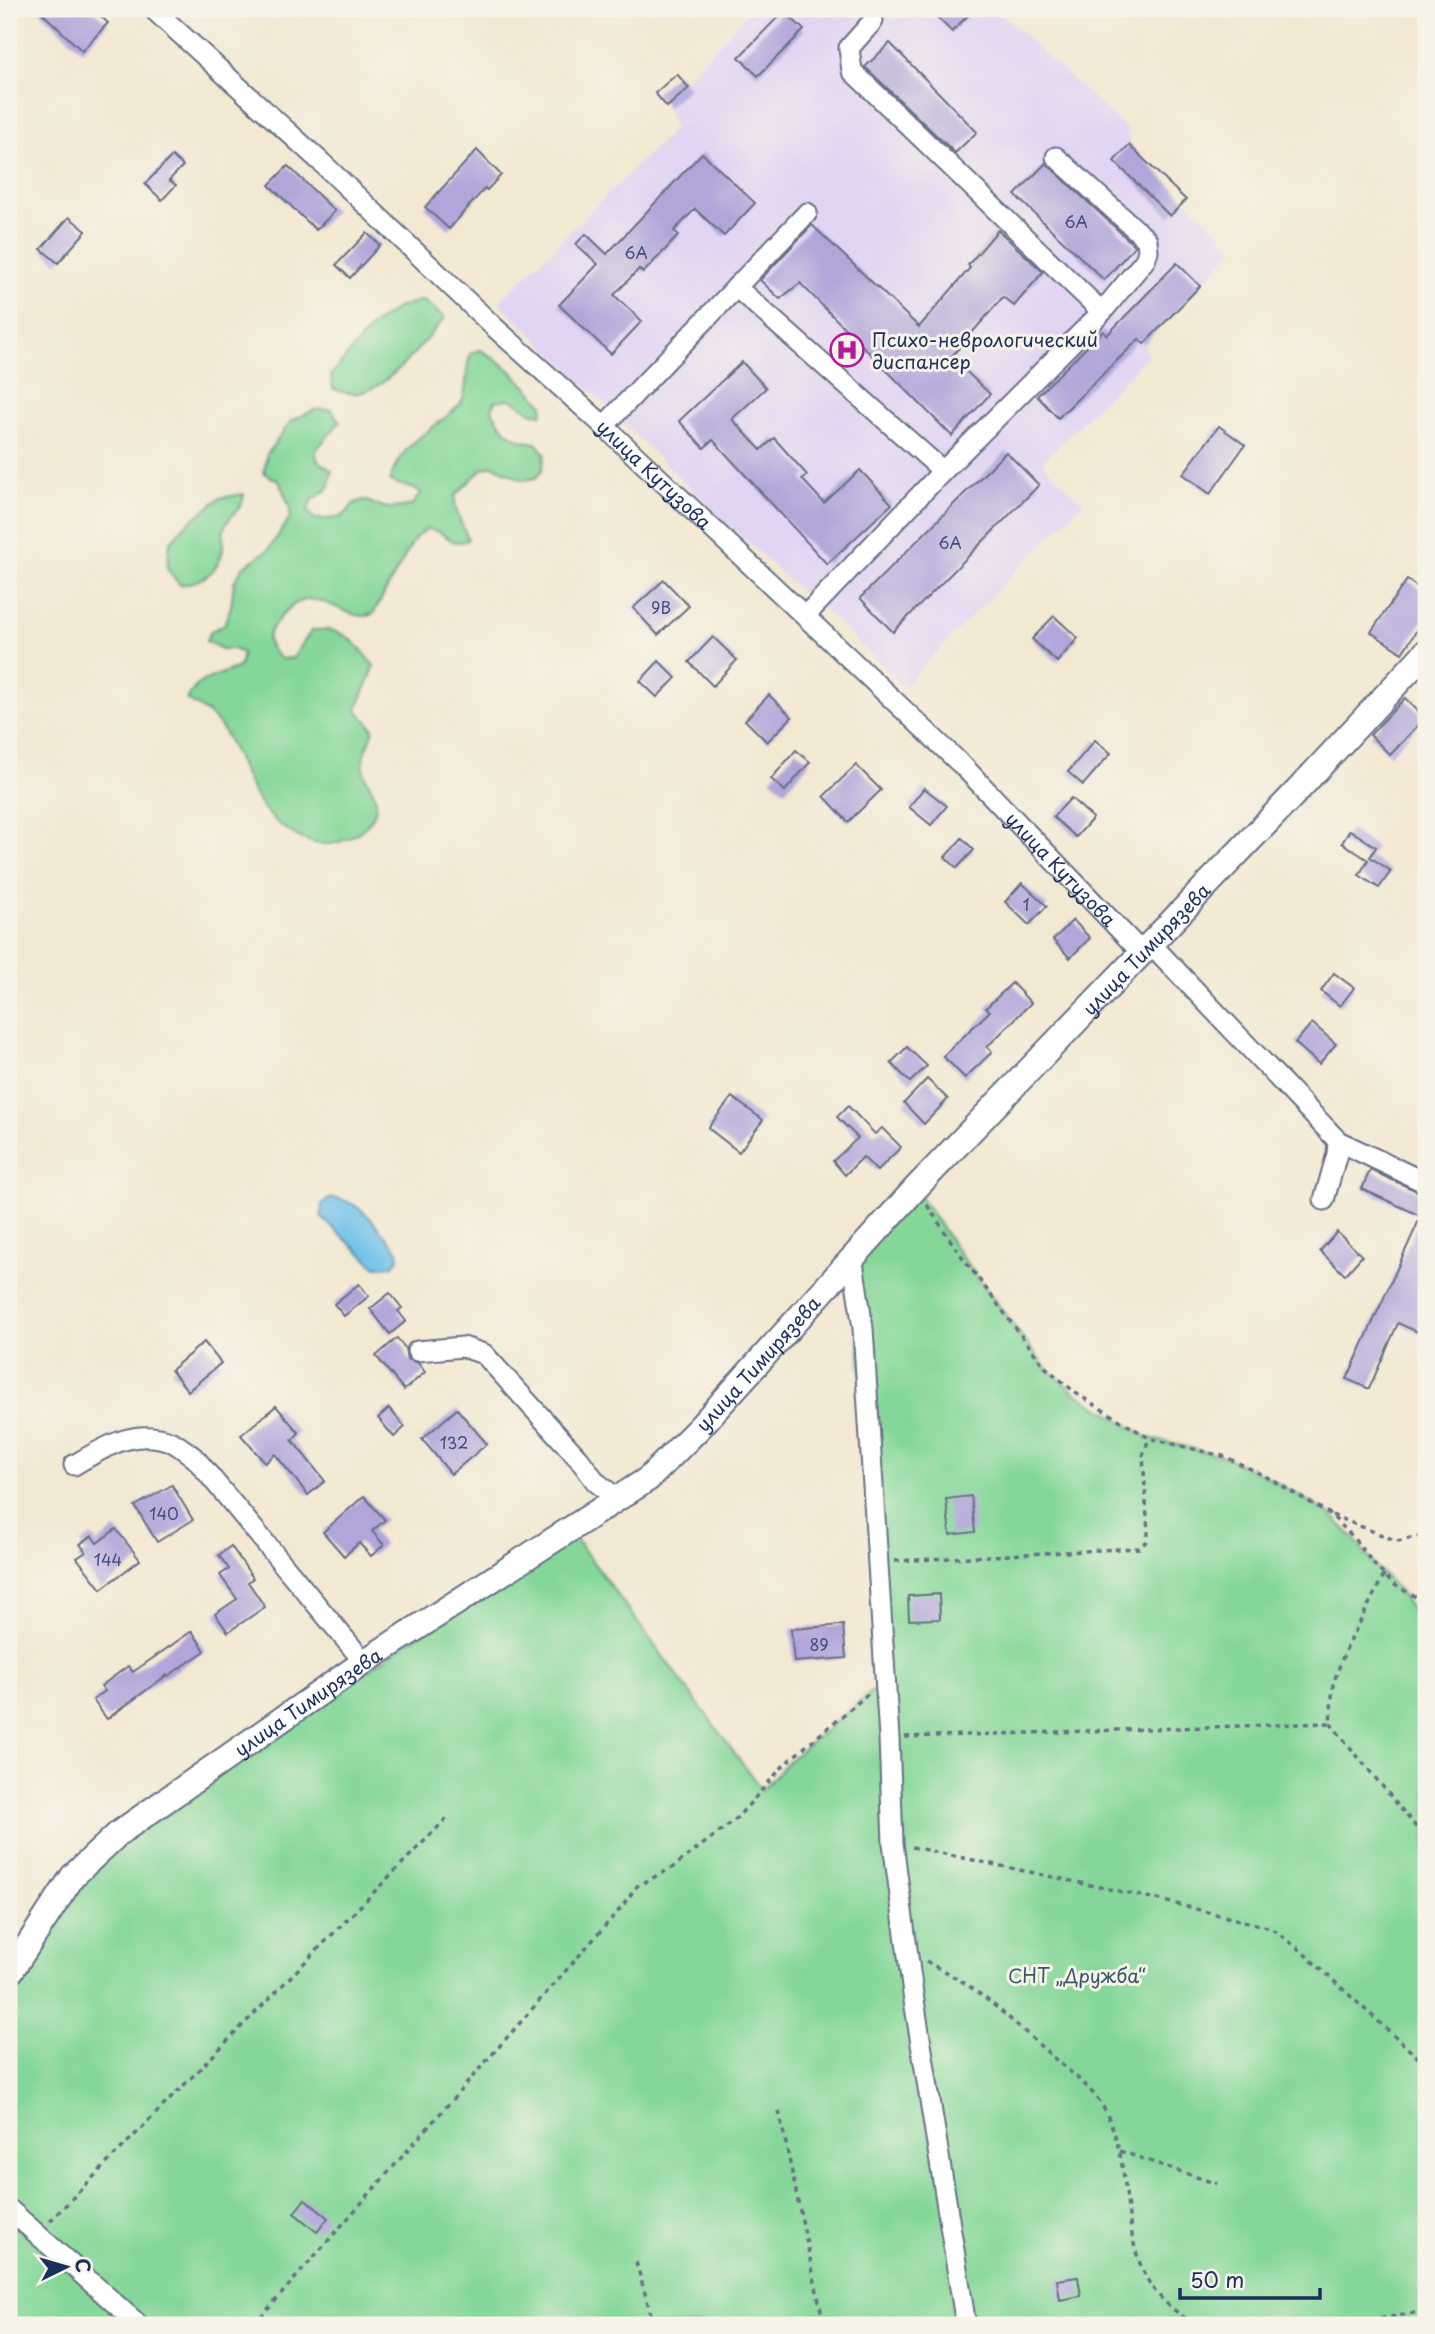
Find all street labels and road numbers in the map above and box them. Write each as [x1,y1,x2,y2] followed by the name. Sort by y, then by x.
[591,412,719,536] street label: улица Кутузова
[1000,805,1123,933] street label: улица Кутузова
[1075,876,1216,1021] street label: улица Тимирязева
[689,1289,826,1437] street label: улица Тимирязева
[228,1640,387,1763] street label: улица Тимирязева

